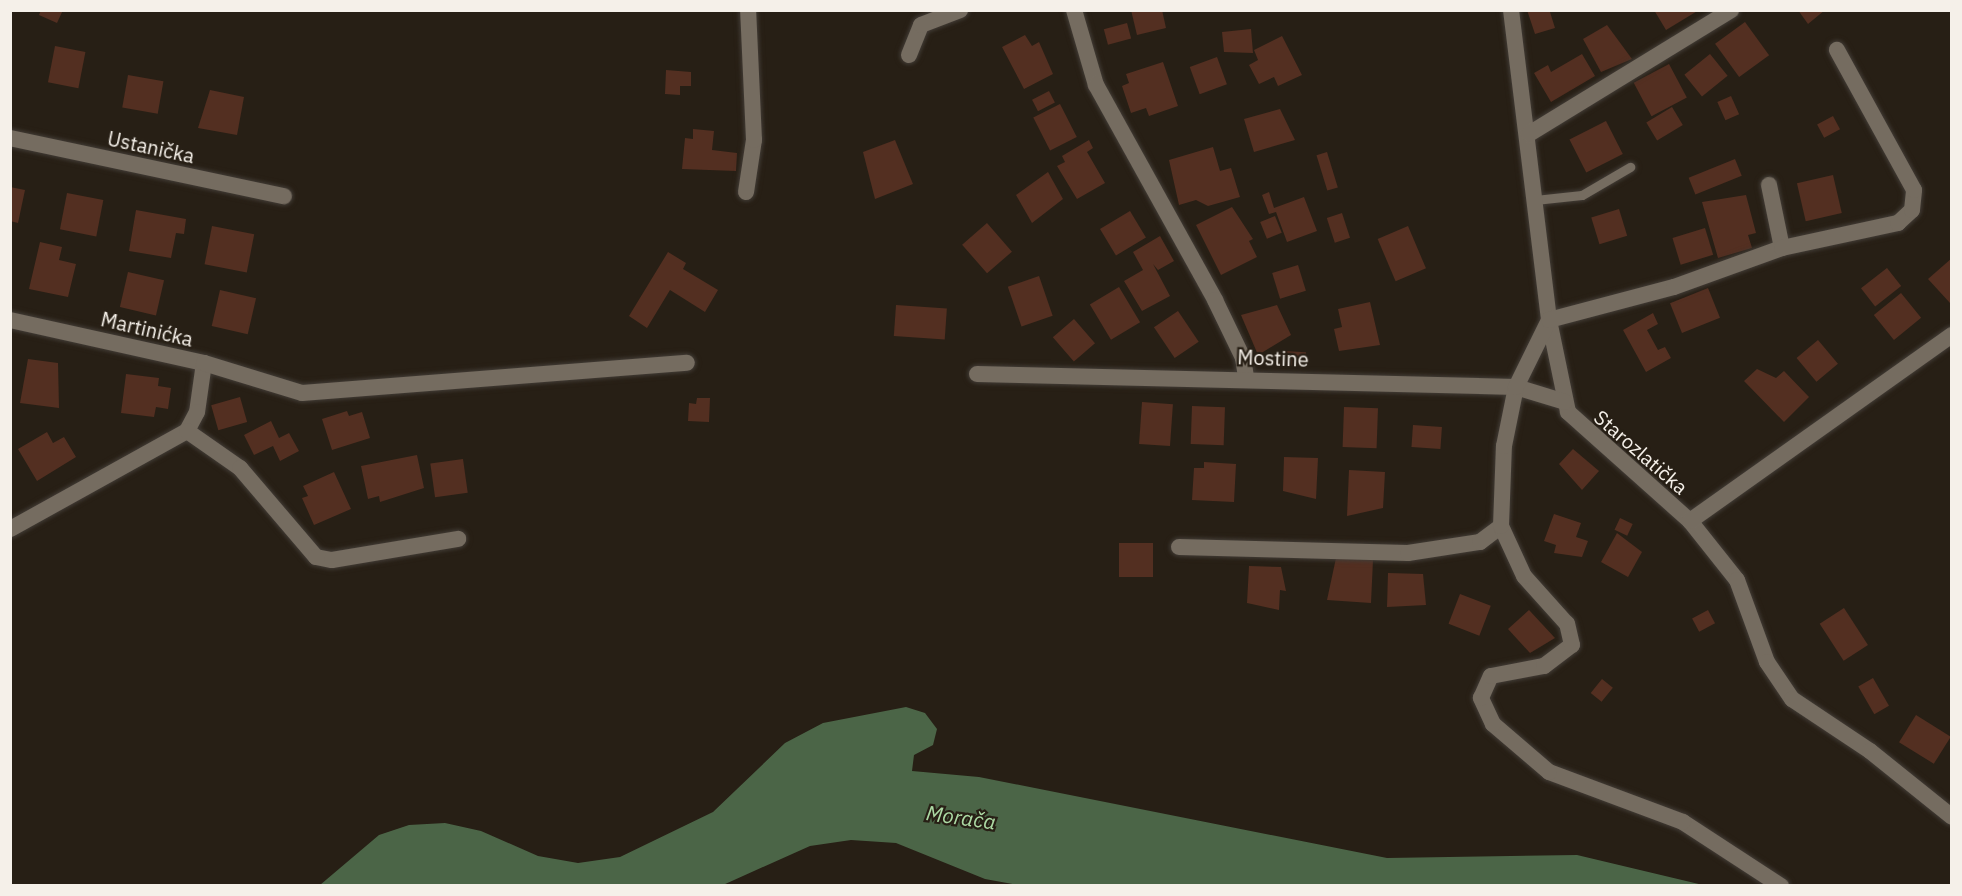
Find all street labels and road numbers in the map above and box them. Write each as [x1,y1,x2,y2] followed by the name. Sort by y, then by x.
[105,126,197,168] street label: Ustanička
[99,307,195,351] street label: Martinićka
[1237,345,1309,371] street label: Mostine
[1589,405,1693,499] street label: Starozlatička

